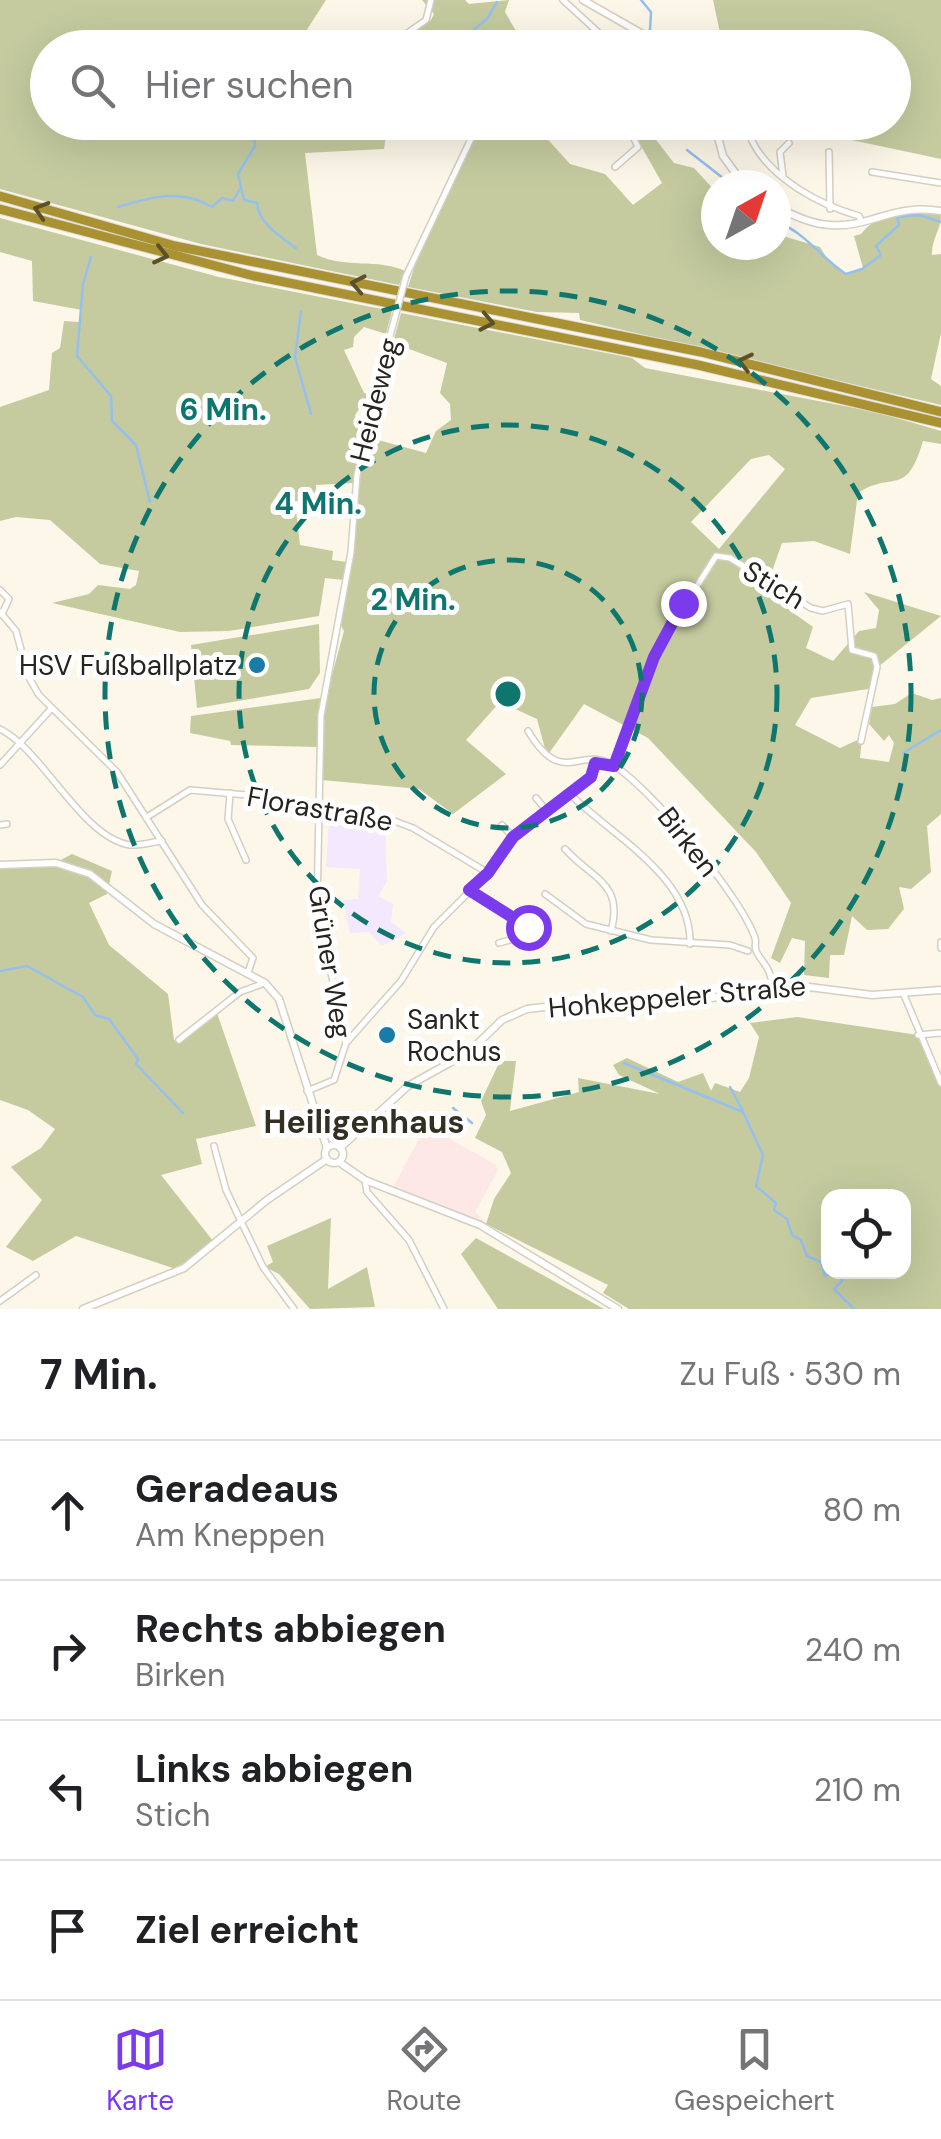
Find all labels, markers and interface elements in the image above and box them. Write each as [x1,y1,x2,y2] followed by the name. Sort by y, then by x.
[30,30,911,140] search box
[65,58,120,113] icon: search
[145,60,354,110] text: Hier suchen
[701,170,791,260] north arrow
[34,201,51,222] one-way arrow
[152,243,169,264] one-way arrow
[349,275,366,296] one-way arrow
[479,311,496,332] one-way arrow
[342,334,408,466] street label: Heideweg
[737,353,754,374] one-way arrow
[180,390,266,429] text: 6 Min.
[274,484,362,523] text: 4 Min.
[736,552,812,618] street label: Stich
[370,580,456,619] text: 2 Min.
[661,581,707,627] route end
[19,647,237,684] place label: HSV Fußballplatz
[246,654,268,676] marker: HSV Fußballplatz
[490,676,526,712] centre of rings
[244,778,396,840] street label: Florastraße
[649,799,727,885] street label: Birken
[300,883,360,1041] street label: Grüner Weg
[506,905,552,951] route start
[547,967,807,1027] street label: Hohkeppeler Straße
[407,1001,502,1070] place label: Sankt Rochus
[376,1024,398,1046] marker: Sankt Rochus
[264,1101,464,1143] district label: Heiligenhaus
[821,1189,911,1279] map controls
[821,1189,911,1279] button: locate
[40,1347,158,1402] text: 7 Min.
[680,1353,901,1395] text: Zu Fuß · 530 m
[135,1464,339,1514] text: Geradeaus
[40,1483,95,1538] icon: ahead
[823,1489,901,1531] text: 80 m
[135,1514,325,1556] text: Am Kneppen
[135,1604,446,1654] text: Rechts abbiegen
[40,1623,95,1678] icon: right
[805,1629,901,1671] text: 240 m
[135,1654,225,1696] text: Birken
[135,1744,413,1794] text: Links abbiegen
[40,1763,95,1818] icon: left
[814,1769,901,1811] text: 210 m
[135,1794,211,1836] text: Stich
[40,1903,95,1958] icon: arrive
[135,1905,359,1955] text: Ziel erreicht
[106,2022,174,2119] tab: Karte
[387,2022,462,2119] tab: Route
[674,2022,835,2119] tab: Gespeichert

